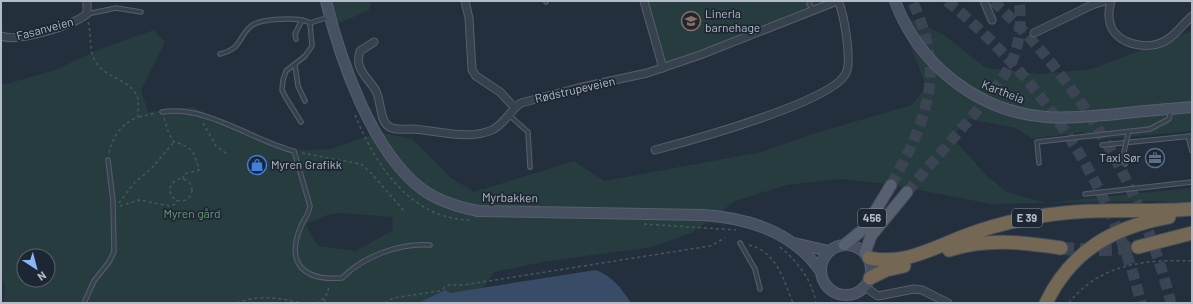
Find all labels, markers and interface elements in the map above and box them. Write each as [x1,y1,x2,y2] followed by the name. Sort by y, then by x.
[705,6,760,34] place label: Linerla barnehage
[680,10,702,32] school or university icon: Linerla barnehage
[15,14,75,42] street label: Fasanveien
[533,73,616,105] street label: Rødstrupeveien
[980,77,1027,106] street label: Kartheia
[1144,147,1166,169] office icon: Taxi Sør
[1099,150,1142,164] place label: Taxi Sør
[246,154,268,176] shop icon: Myren Grafikk
[271,157,342,171] place label: Myren Grafikk
[482,190,538,204] street label: Myrbakken
[163,206,221,220] park label: Myren gård
[858,209,886,227] road number: 456
[1012,209,1042,227] road number: E 39
[16,248,56,288] north arrow
[35,269,49,284] text: N

